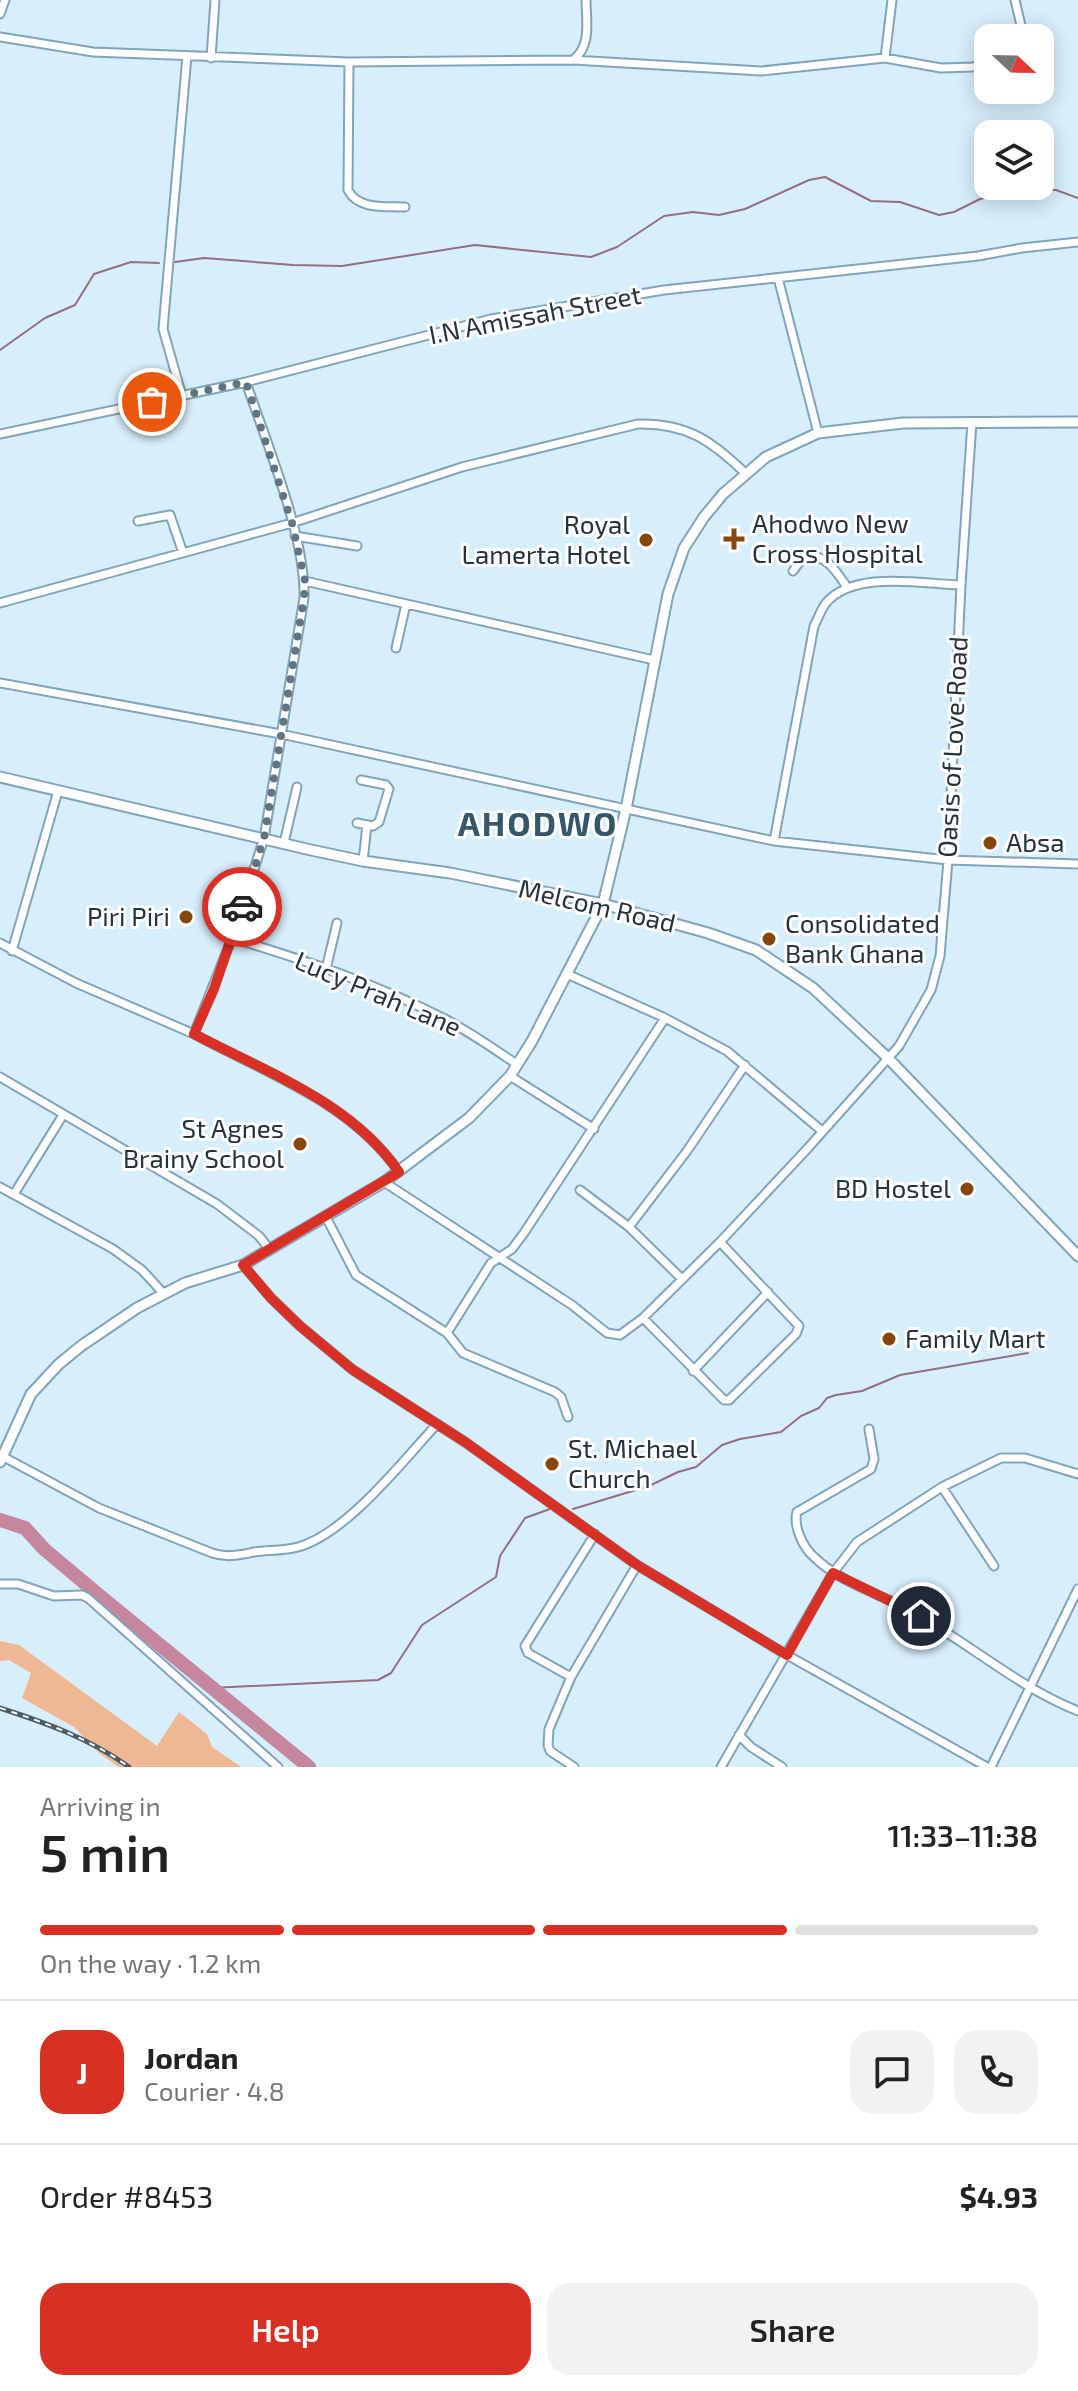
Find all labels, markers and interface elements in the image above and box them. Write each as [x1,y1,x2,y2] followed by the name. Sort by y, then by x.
[974,24,1054,104] north arrow
[974,24,1054,200] map controls
[974,120,1054,200] button: layers
[426,278,644,349] street label: I.N Amissah Street
[118,368,186,436] pin
[130,380,174,424] icon: bag
[752,507,923,568] place label: Ahodwo New Cross Hospital
[462,508,630,569] place label: Royal Lamerta Hotel
[723,528,745,550] marker: Ahodwo New Cross Hospital
[637,531,655,549] marker: Royal Lamerta Hotel
[930,636,973,858] street label: Oasis of Love Road
[458,802,618,843] district label: AHODWO
[1006,826,1064,857] place label: Absa
[981,834,999,852] marker: Absa
[202,867,282,947] courier
[516,871,679,938] street label: Melcom Road
[220,885,264,929] icon: car
[87,900,170,931] place label: Piri Piri
[785,907,940,968] place label: Consolidated Bank Ghana
[177,908,195,926] marker: Piri Piri
[760,930,778,948] marker: Consolidated Bank Ghana
[291,944,466,1042] street label: Lucy Prah Lane
[123,1112,284,1173] place label: St Agnes Brainy School
[291,1135,309,1153] marker: St Agnes Brainy School
[835,1172,951,1203] place label: BD Hostel
[958,1180,976,1198] marker: BD Hostel
[905,1322,1046,1353] place label: Family Mart
[880,1330,898,1348] marker: Family Mart
[568,1432,697,1493] place label: St. Michael Church
[543,1455,561,1473] marker: St. Michael Church
[887,1582,955,1650] pin
[899,1594,943,1638] icon: home
[40,1790,161,1821] text: Arriving in
[888,1817,1038,1853] text: 11:33–11:38
[40,1820,170,1882] text: 5 min
[40,1947,261,1978] text: On the way · 1.2 km
[850,2030,934,2114] button: chat
[954,2030,1038,2114] button: phone
[144,2039,239,2075] text: Jordan
[76,2054,88,2090] text: J
[144,2075,285,2106] text: Courier · 4.8
[40,2178,213,2214] text: Order #8453
[959,2178,1038,2214] text: $4.93
[40,2283,531,2375] button: Help
[547,2283,1038,2375] button: Share

